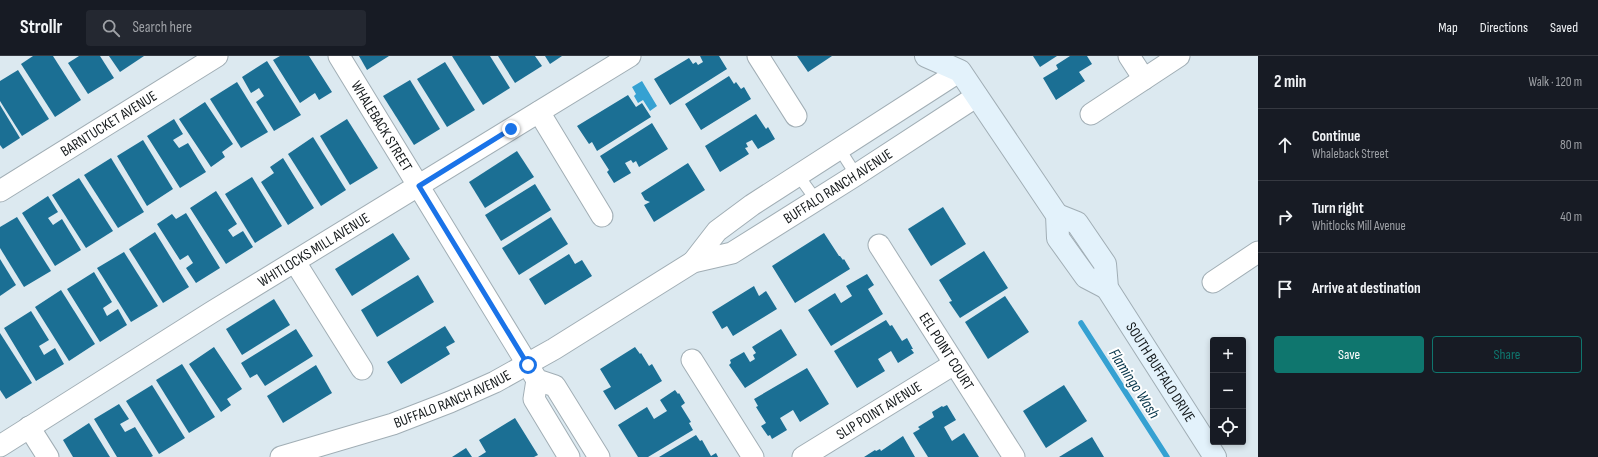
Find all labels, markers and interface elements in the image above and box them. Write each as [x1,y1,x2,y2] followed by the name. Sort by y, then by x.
[86,10,366,46] search box
[20,16,62,39] text: Strollr
[100,17,122,39] icon: search
[132,18,192,37] text: Search here
[1438,19,1458,36] text: Map
[1480,19,1528,36] text: Directions
[1550,19,1578,36] text: Saved
[1274,72,1306,92] text: 2 min
[1529,74,1582,90] text: Walk · 120 m
[346,77,416,175] street label: WHALEBACK STREET
[57,87,161,161] street label: BARNTUCKET AVENUE
[502,120,520,138] route end
[1312,127,1361,146] text: Continue
[1274,134,1296,156] icon: ahead
[1560,137,1582,153] text: 80 m
[780,145,896,228] street label: BUFFALO RANCH AVENUE
[1312,146,1389,162] text: Whaleback Street
[1312,199,1364,218] text: Turn right
[1274,206,1296,228] icon: right
[254,209,373,292] street label: WHITLOCKS MILL AVENUE
[1560,209,1582,225] text: 40 m
[1312,218,1406,234] text: Whitlocks Mill Avenue
[1274,278,1296,300] icon: arrive
[1312,279,1421,298] text: Arrive at destination
[915,309,978,394] street label: EEL POINT COURT
[1121,319,1199,426] street label: SOUTH BUFFALO DRIVE
[1274,336,1424,373] button: Save
[1432,336,1582,373] button: Share
[1210,337,1246,445] map controls
[1210,337,1246,373] button: +
[1104,345,1163,422] water label: Flamingo Wash
[519,356,537,374] route start
[391,366,514,433] street label: BUFFALO RANCH AVENUE
[1210,373,1246,409] button: −
[833,377,925,444] street label: SLIP POINT AVENUE
[1210,409,1246,445] button: locate

